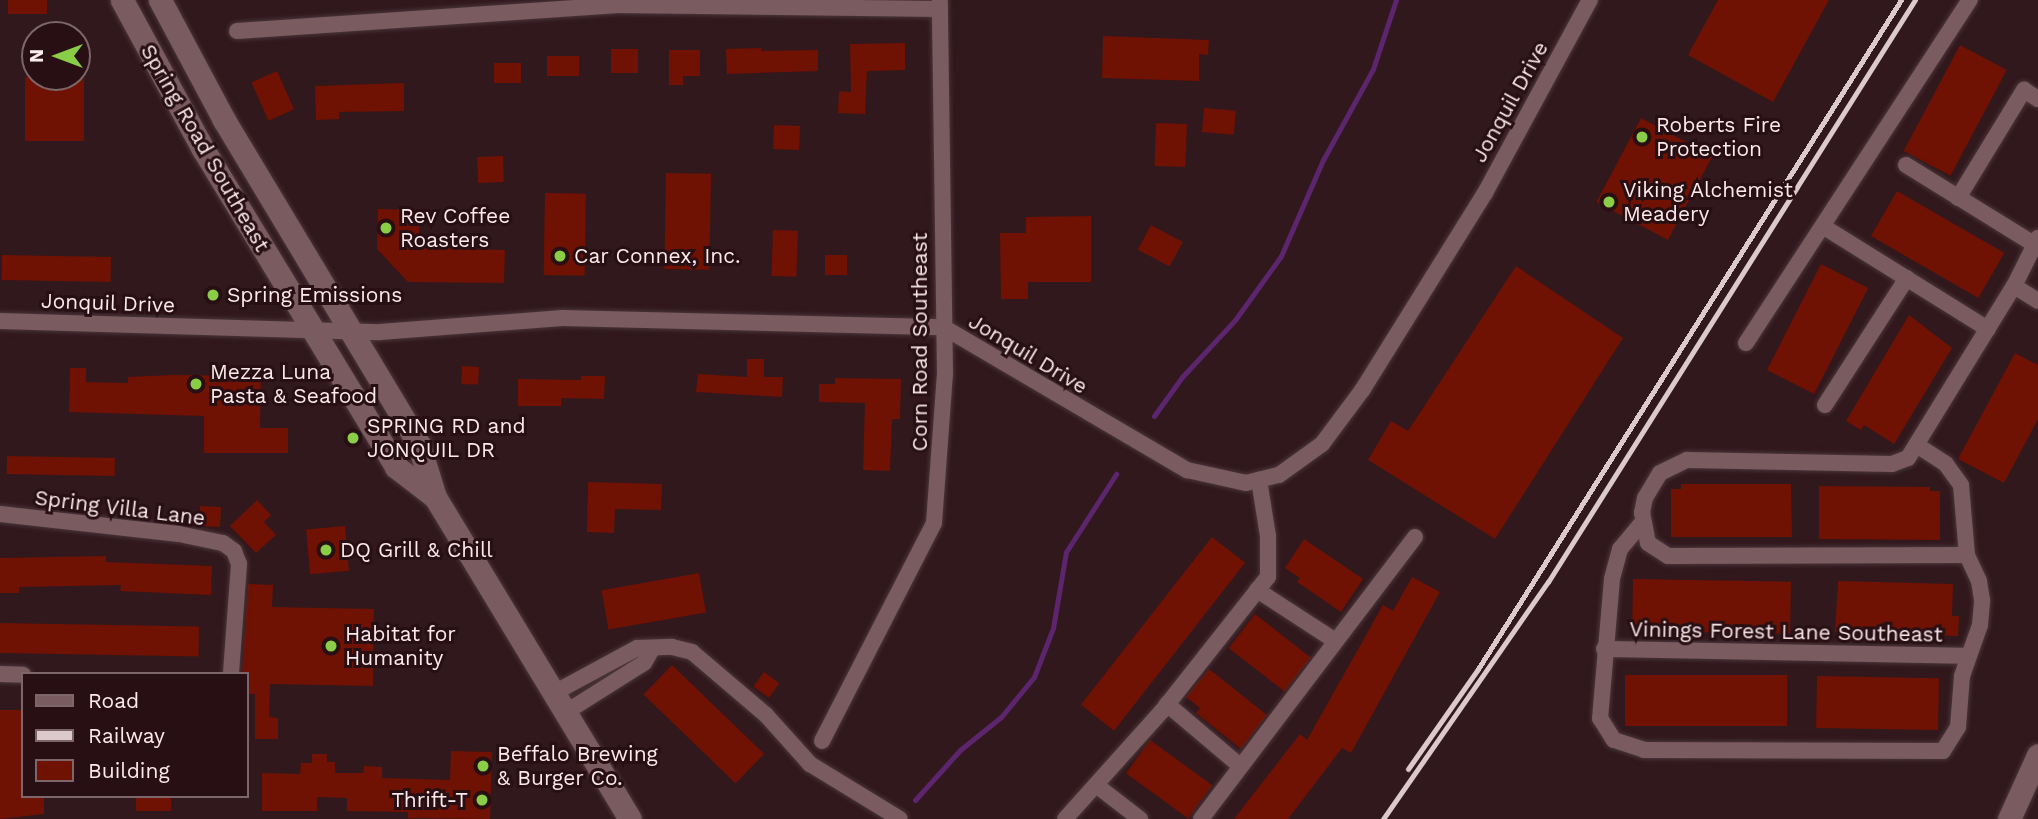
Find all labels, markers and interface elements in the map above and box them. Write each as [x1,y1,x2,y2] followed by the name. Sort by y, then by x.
[21,21,91,91] north arrow
[1466,37,1554,167] street label: Jonquil Drive
[135,40,275,256] street label: Spring Road Southeast
[25,49,48,63] text: N
[1656,112,1781,162] place label: Roberts Fire Protection
[1634,129,1650,145] marker: Roberts Fire Protection
[1623,177,1794,227] place label: Viking Alchemist Meadery
[1601,194,1617,210] marker: Viking Alchemist Meadery
[400,203,511,253] place label: Rev Coffee Roasters
[378,220,394,236] marker: Rev Coffee Roasters
[907,233,933,451] street label: Corn Road Southeast
[574,243,741,269] place label: Car Connex, Inc.
[552,248,568,264] marker: Car Connex, Inc.
[227,282,402,308] place label: Spring Emissions
[205,287,221,303] marker: Spring Emissions
[40,288,176,318] street label: Jonquil Drive
[964,308,1092,400] street label: Jonquil Drive
[210,359,378,409] place label: Mezza Luna Pasta & Seafood
[188,376,204,392] marker: Mezza Luna Pasta & Seafood
[367,413,526,463] place label: SPRING RD and JONQUIL DR
[345,430,361,446] marker: SPRING RD and JONQUIL DR
[33,485,207,531] street label: Spring Villa Lane
[340,537,493,563] place label: DQ Grill & Chill
[318,542,334,558] marker: DQ Grill & Chill
[1629,617,1943,647] street label: Vinings Forest Lane Southeast
[345,621,456,671] place label: Habitat for Humanity
[323,638,339,654] marker: Habitat for Humanity
[21,672,248,798] legend
[88,688,139,713] text: Road
[88,723,165,748] text: Railway
[497,741,658,791] place label: Beffalo Brewing & Burger Co.
[88,758,170,783] text: Building
[475,758,491,774] marker: Beffalo Brewing & Burger Co.
[391,787,468,813] place label: Thrift-T
[474,792,490,808] marker: Thrift-T

